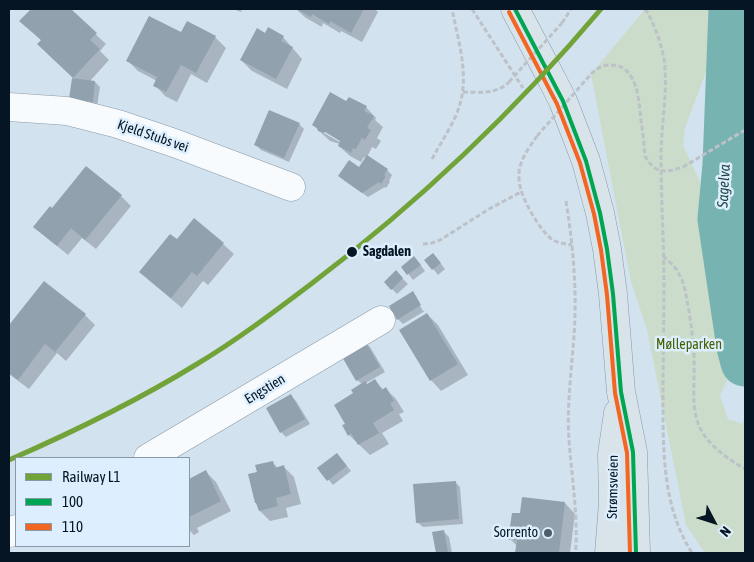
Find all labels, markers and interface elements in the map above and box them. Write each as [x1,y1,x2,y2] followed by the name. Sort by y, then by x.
[115,116,191,156] street label: Kjeld Stubs vei
[714,164,734,208] water label: Sagelva
[363,244,411,260] place label: Sagdalen
[345,245,359,259] marker: Sagdalen
[656,337,722,353] park label: Mølleparken
[242,370,288,408] street label: Engstien
[604,455,622,519] street label: Strømsveien
[15,457,190,547] legend
[62,468,121,485] text: Railway L1
[62,493,83,510] text: 100
[689,497,739,547] north arrow
[62,518,83,535] text: 110
[717,523,734,540] text: N
[494,525,538,541] place label: Sorrento
[542,527,554,539] marker: Sorrento

